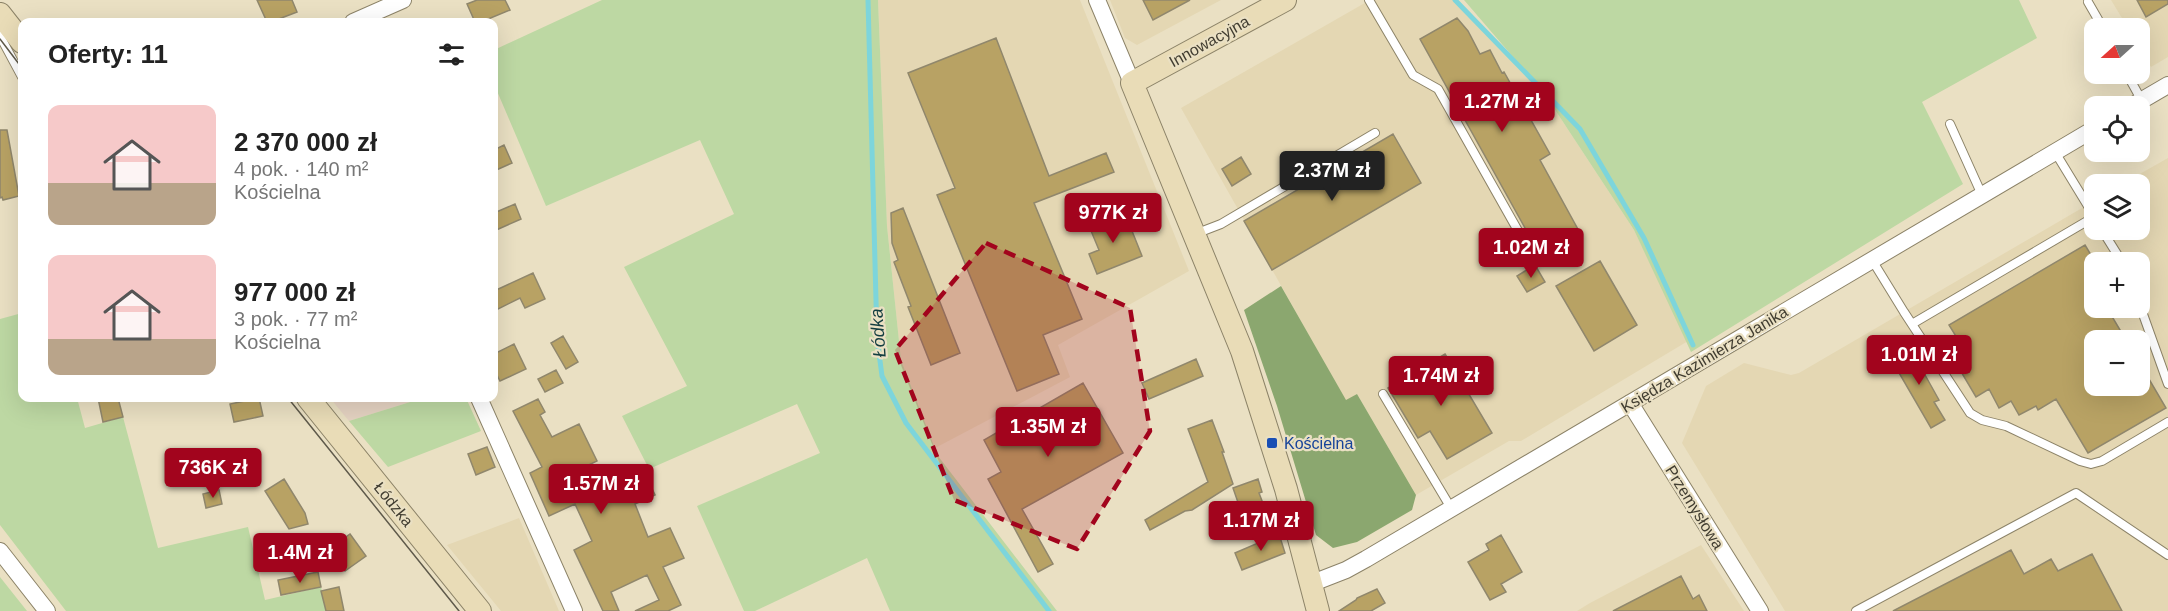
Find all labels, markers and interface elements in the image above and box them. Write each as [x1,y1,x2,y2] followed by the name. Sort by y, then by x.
[1166,12,1252,70] street label: Innowacyjna
[2084,18,2150,84] north arrow
[2084,18,2150,396] map controls
[435,38,468,71] icon: filters
[48,39,168,69] text: Oferty: 11
[1440,82,1564,133] pin: 1.27M zł
[1464,90,1540,112] text: 1.27M zł
[2084,96,2150,162] button: locate
[234,127,377,157] text: 2 370 000 zł
[96,129,168,201] icon: home
[1270,151,1394,202] pin: 2.37M zł
[234,158,369,180] text: 4 pok. · 140 m²
[1294,159,1370,181] text: 2.37M zł
[2084,174,2150,240] button: layers
[234,181,321,203] text: Kościelna
[1058,193,1168,244] pin: 977K zł
[1079,201,1147,223] text: 977K zł
[1469,228,1593,279] pin: 1.02M zł
[1493,236,1569,258] text: 1.02M zł
[2084,252,2150,318] button: +
[234,277,355,307] text: 977 000 zł
[96,279,168,351] icon: home
[1618,303,1791,416] street label: Księdza Kazimierza Janika
[234,308,357,330] text: 3 pok. · 77 m²
[866,308,890,358] water label: Łódka
[2084,330,2150,396] button: −
[234,331,321,353] text: Kościelna
[1857,335,1981,386] pin: 1.01M zł
[1881,343,1957,365] text: 1.01M zł
[1379,356,1503,407] pin: 1.74M zł
[1403,364,1479,386] text: 1.74M zł
[986,407,1110,458] pin: 1.35M zł
[1010,415,1086,437] text: 1.35M zł
[1284,435,1353,452] place label: Kościelna
[1265,436,1279,450] marker: Kościelna
[158,448,268,499] pin: 736K zł
[179,456,247,478] text: 736K zł
[1662,462,1727,552] street label: Przemysłowa
[539,464,663,515] pin: 1.57M zł
[563,472,639,494] text: 1.57M zł
[371,479,417,530] street label: Łódzka
[1199,501,1323,552] pin: 1.17M zł
[1223,509,1299,531] text: 1.17M zł
[245,533,355,584] pin: 1.4M zł
[267,541,333,563] text: 1.4M zł

